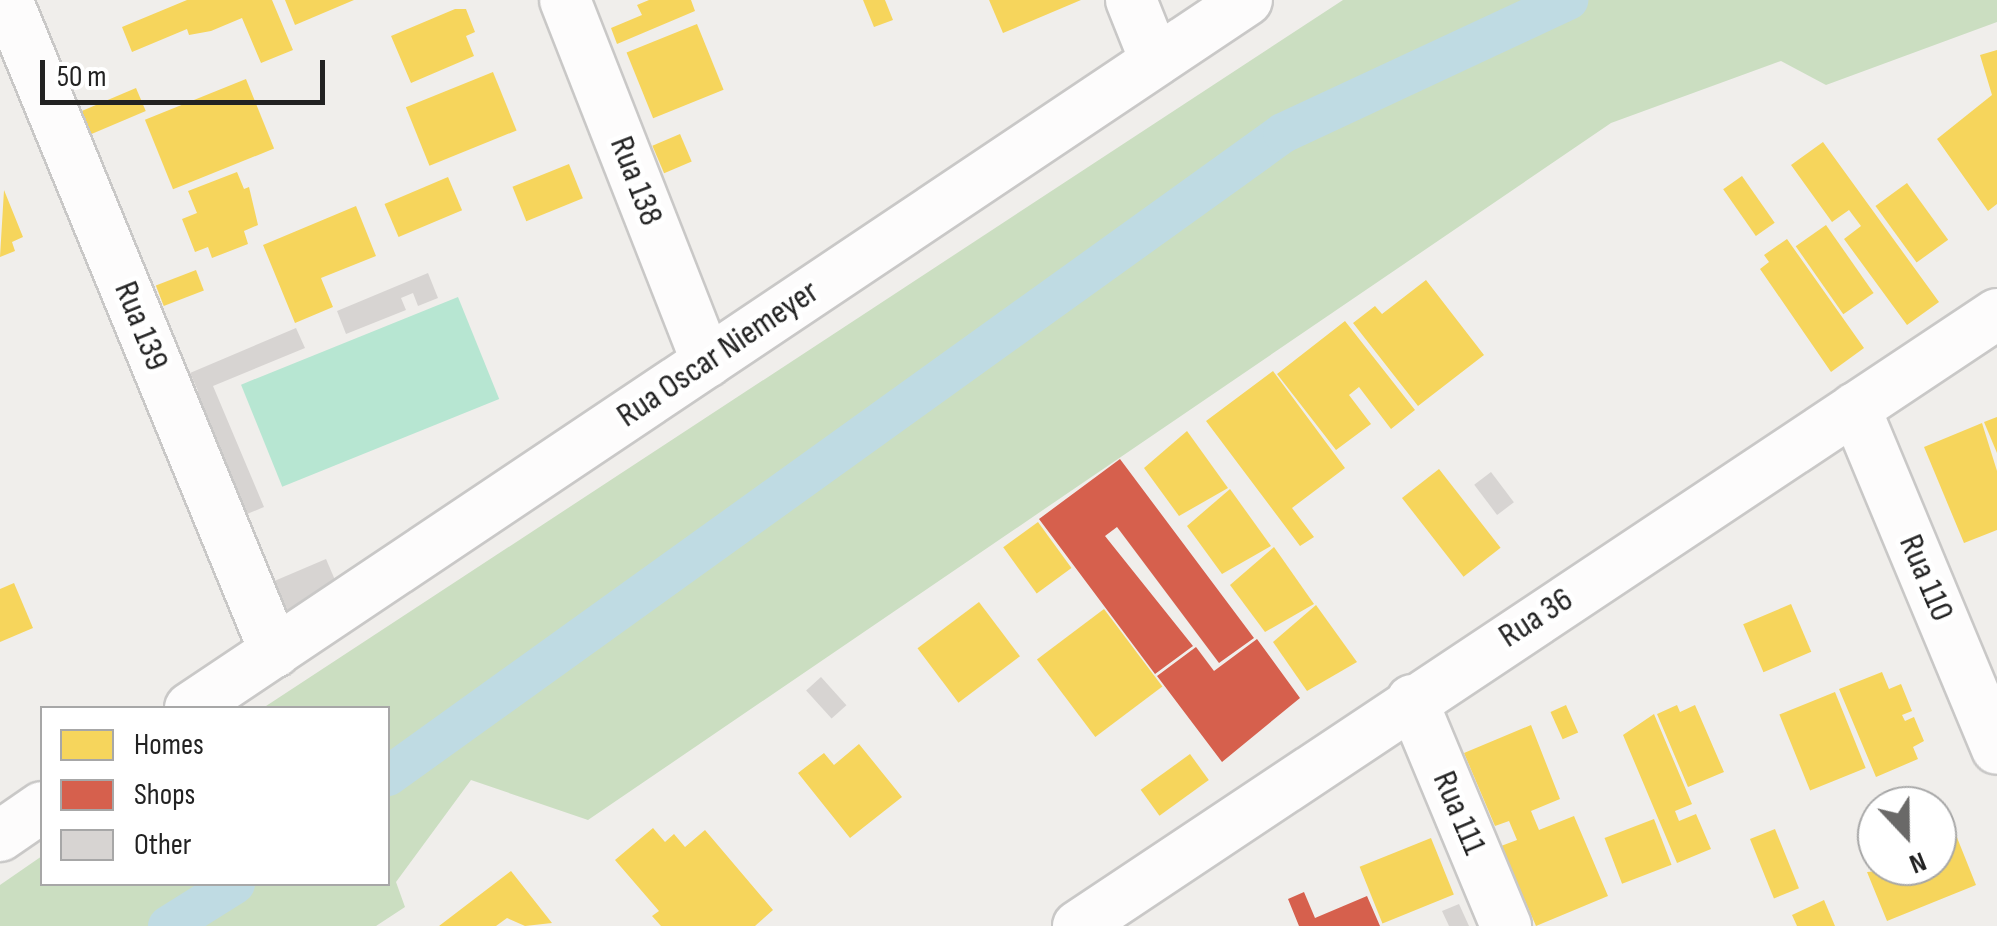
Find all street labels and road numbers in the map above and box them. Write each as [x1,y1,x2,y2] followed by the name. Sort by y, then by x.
[600,130,672,232] street label: Rua 138
[609,271,827,437] street label: Rua Oscar Niemeyer
[104,275,178,377] street label: Rua 139
[1889,528,1963,628] street label: Rua 110
[1491,579,1581,657] street label: Rua 36
[1423,765,1495,861] street label: Rua 111

